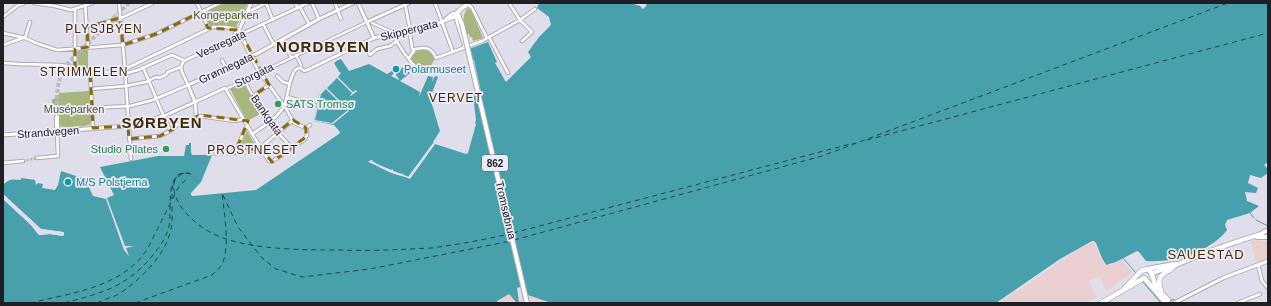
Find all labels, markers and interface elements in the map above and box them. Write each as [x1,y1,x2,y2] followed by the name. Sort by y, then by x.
[193,9,259,21] park label: Kongeparken
[379,17,440,43] street label: Skippergata
[65,22,143,36] district label: PLYSJBYEN
[195,27,248,61] street label: Vestregata
[276,38,370,55] district label: NORDBYEN
[197,50,256,86] street label: Grønnegata
[233,60,276,90] street label: Storgata
[404,63,466,75] place label: Polarmuseet
[391,64,401,74] marker: Polarmuseet
[40,65,128,79] district label: STRIMMELEN
[429,91,483,105] district label: VERVET
[249,93,286,138] street label: Bankgata
[286,98,355,110] place label: SATS Tromsø
[273,99,283,109] marker: SATS Tromsø
[44,103,104,115] park label: Muséparken
[121,114,203,131] district label: SØRBYEN
[16,124,80,140] street label: Strandvegen
[91,143,158,155] place label: Studio Pilates
[207,143,299,157] district label: PROSTNESET
[161,144,171,154] marker: Studio Pilates
[482,155,508,171] road number: 862
[76,176,148,188] place label: M/S Polstjerna
[63,177,73,187] marker: M/S Polstjerna
[493,180,519,241] street label: Tromsøbrua
[1167,247,1245,262] district label: SAUESTAD

